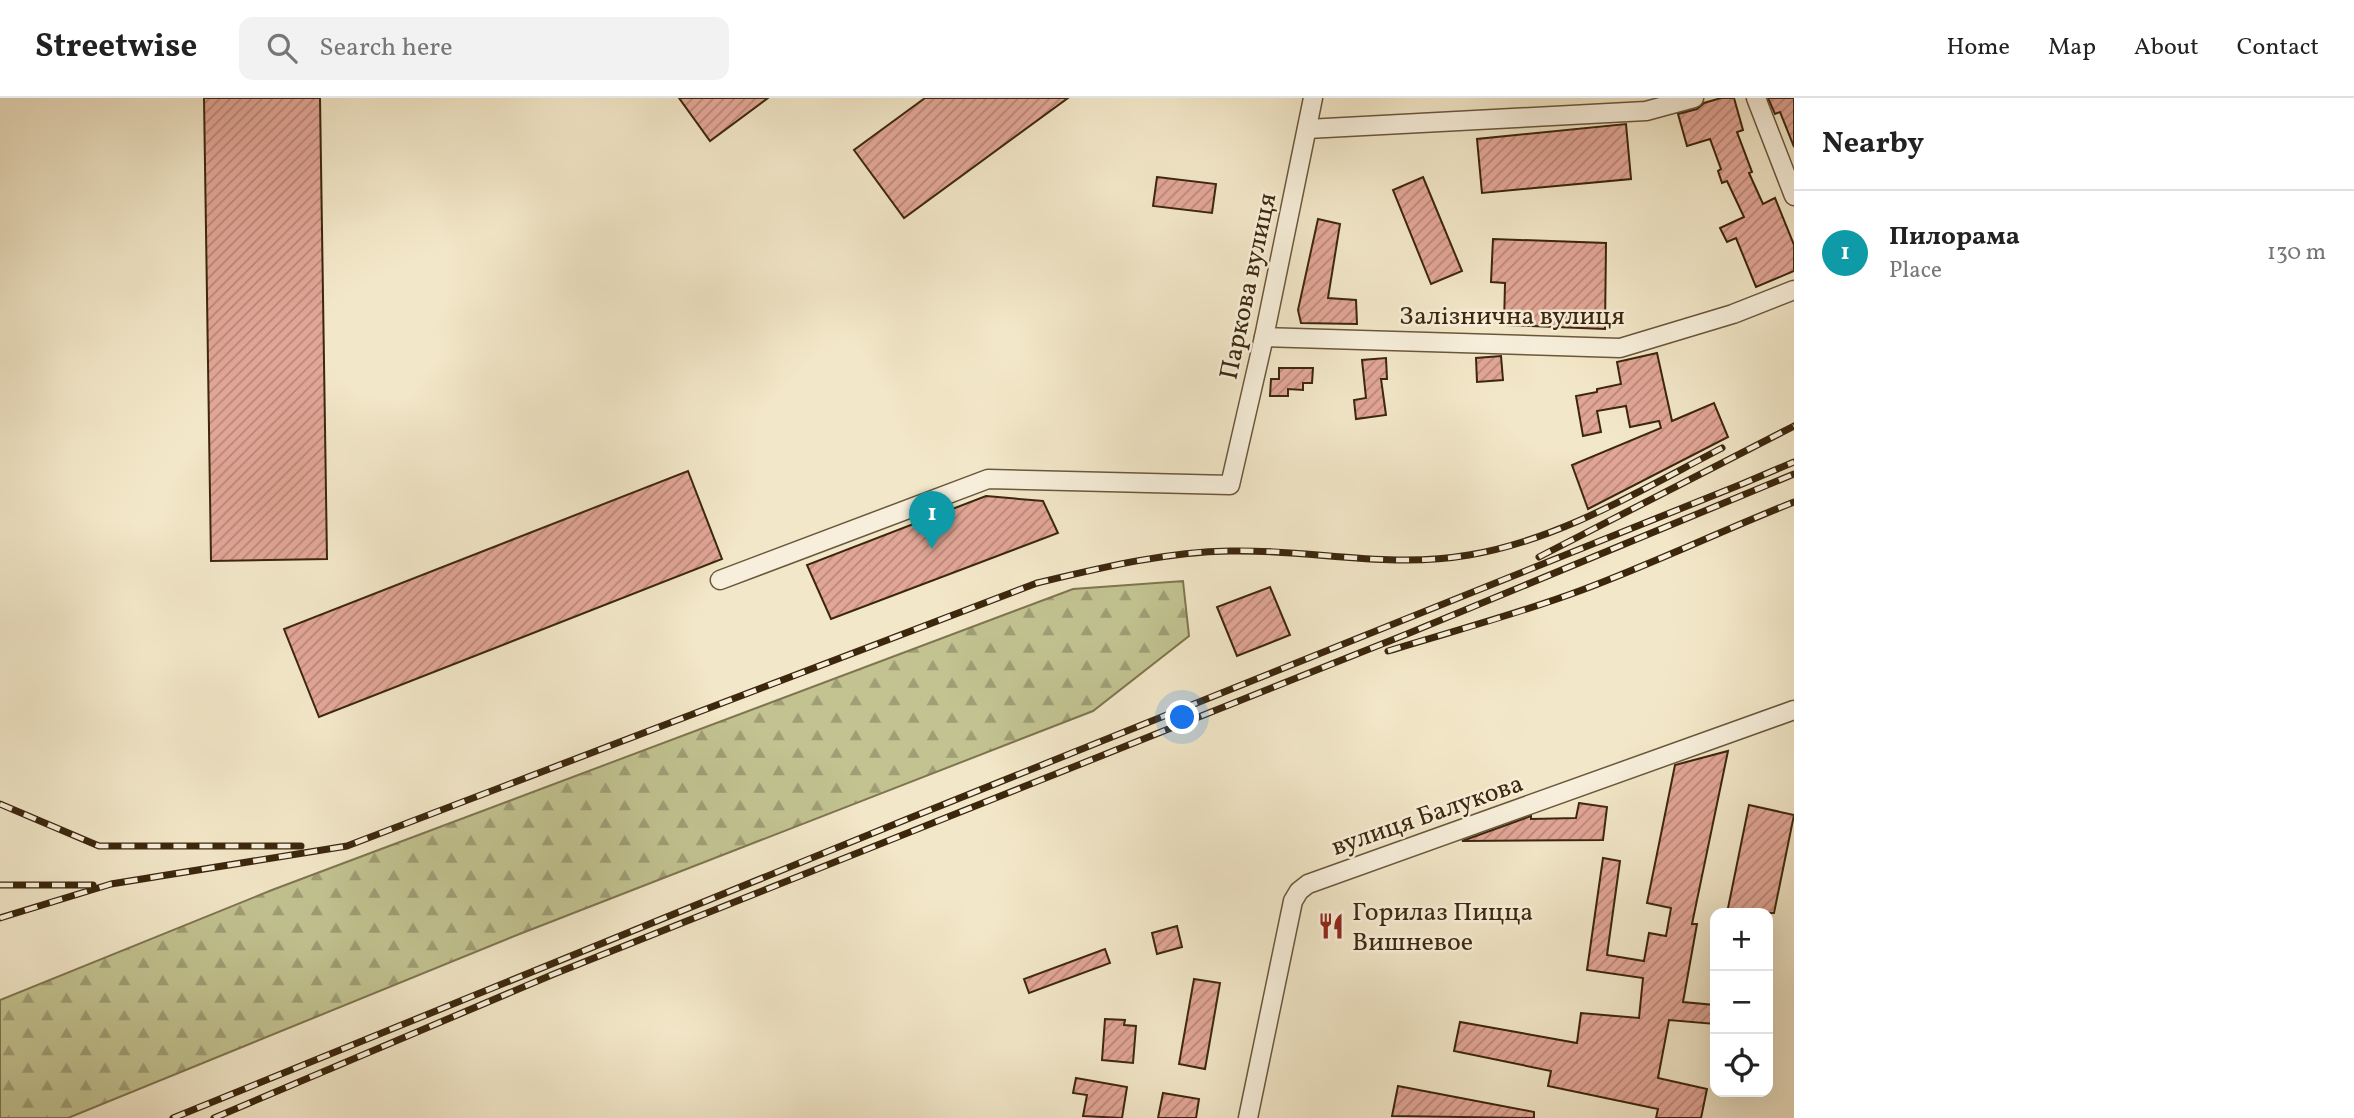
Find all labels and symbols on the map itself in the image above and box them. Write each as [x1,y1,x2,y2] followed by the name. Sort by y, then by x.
[1212,190,1286,383] street label: Паркова вулиця
[1399,299,1625,335] street label: Залізнична вулиця
[909,491,955,549] pin: 1
[1165,700,1199,734] your location
[1327,766,1528,866] street label: вулиця Балукова
[1352,895,1533,961] place label: Горилаз Пицца Вишневое
[1316,911,1346,941] restaurant icon: Горилаз Пицца Вишневое

